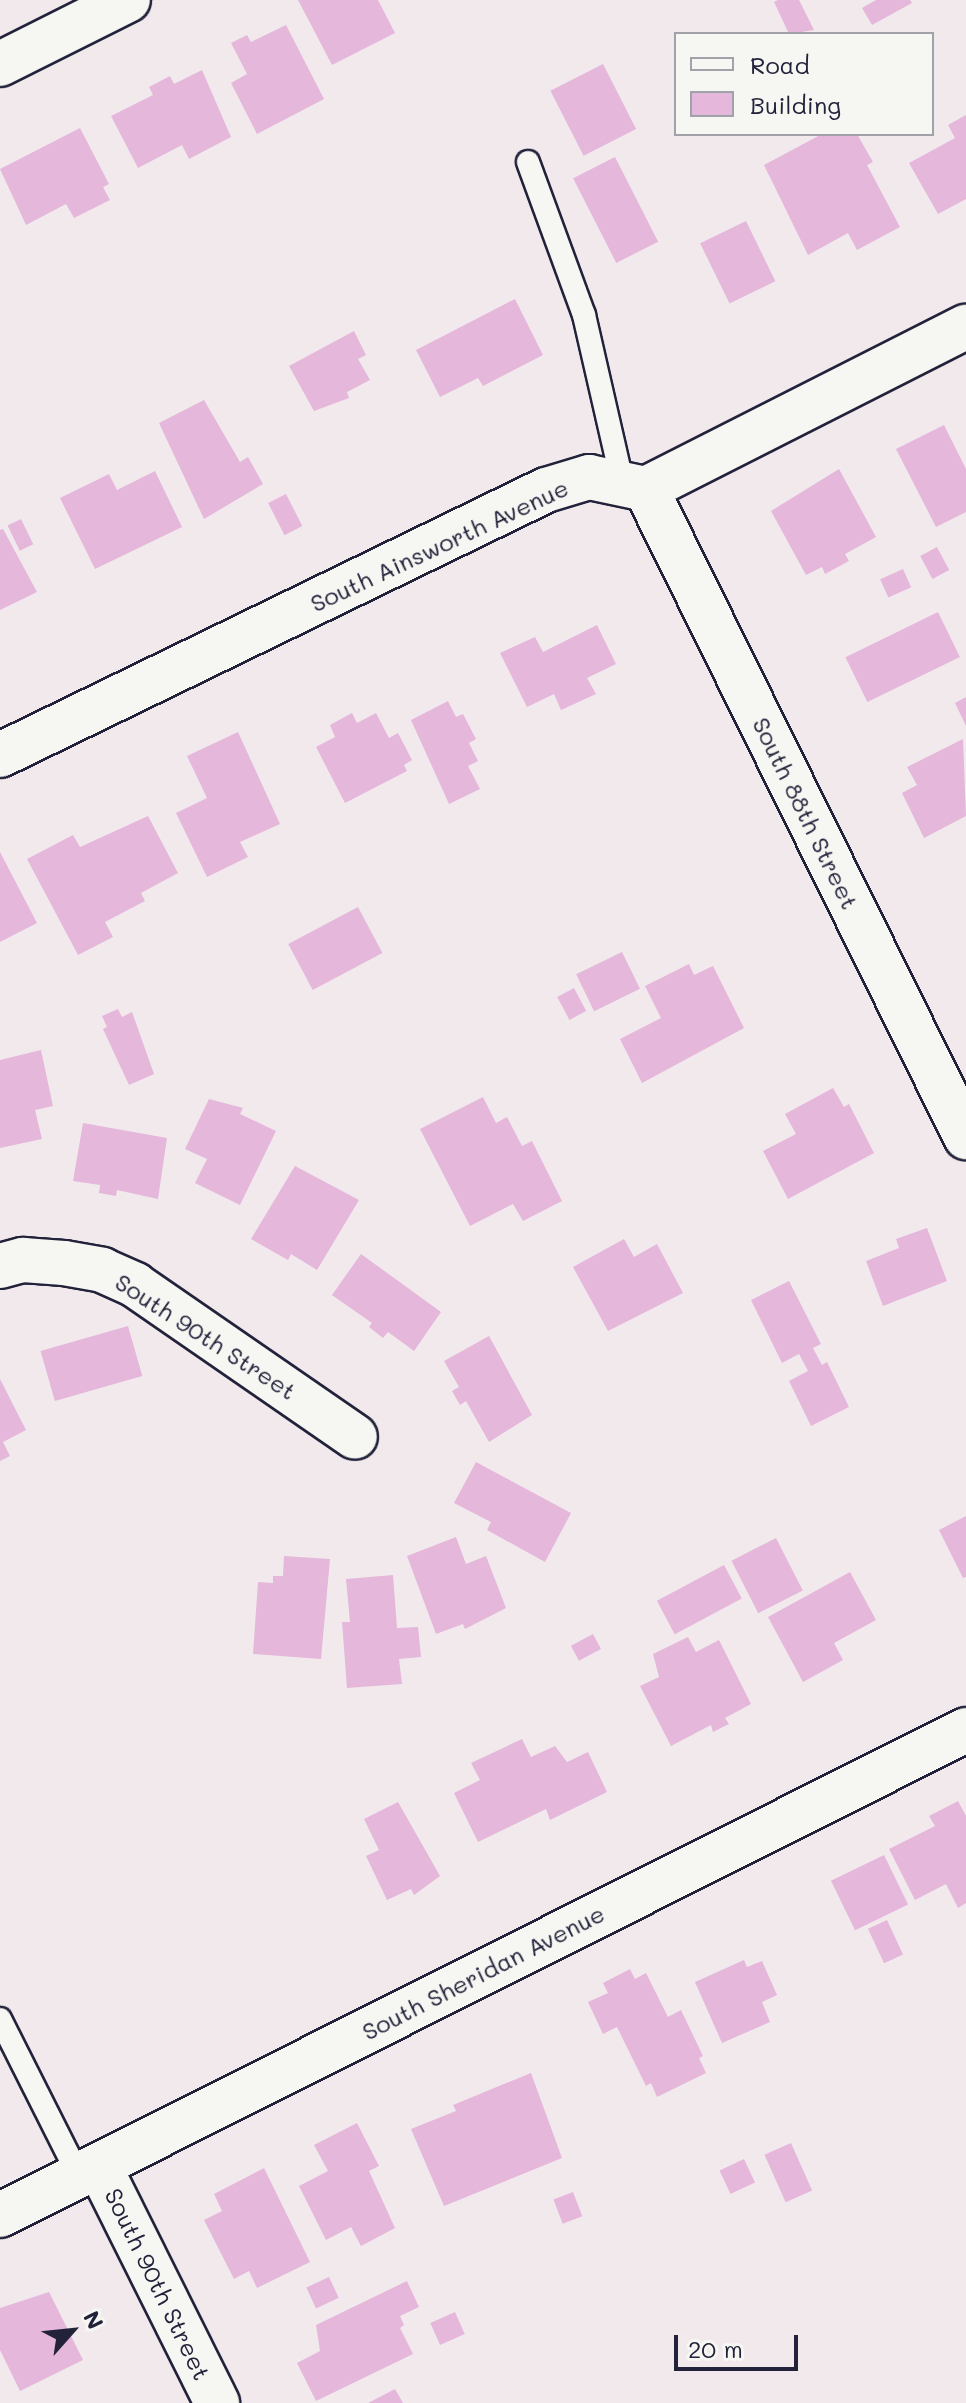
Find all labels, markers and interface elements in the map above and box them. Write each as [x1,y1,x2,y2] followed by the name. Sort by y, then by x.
[674,32,934,136] legend
[750,49,810,80] text: Road
[750,89,841,120] text: Building
[305,473,573,617] street label: South Ainsworth Avenue
[747,712,865,914] street label: South 88th Street
[110,1267,302,1405] street label: South 90th Street
[357,1898,609,2046] street label: South Sheridan Avenue
[99,2183,217,2385] street label: South 90th Street
[32,2291,112,2371] north arrow
[77,2306,111,2334] text: N
[678,2319,802,2369] scale bar
[688,2333,743,2364] text: 20 m

